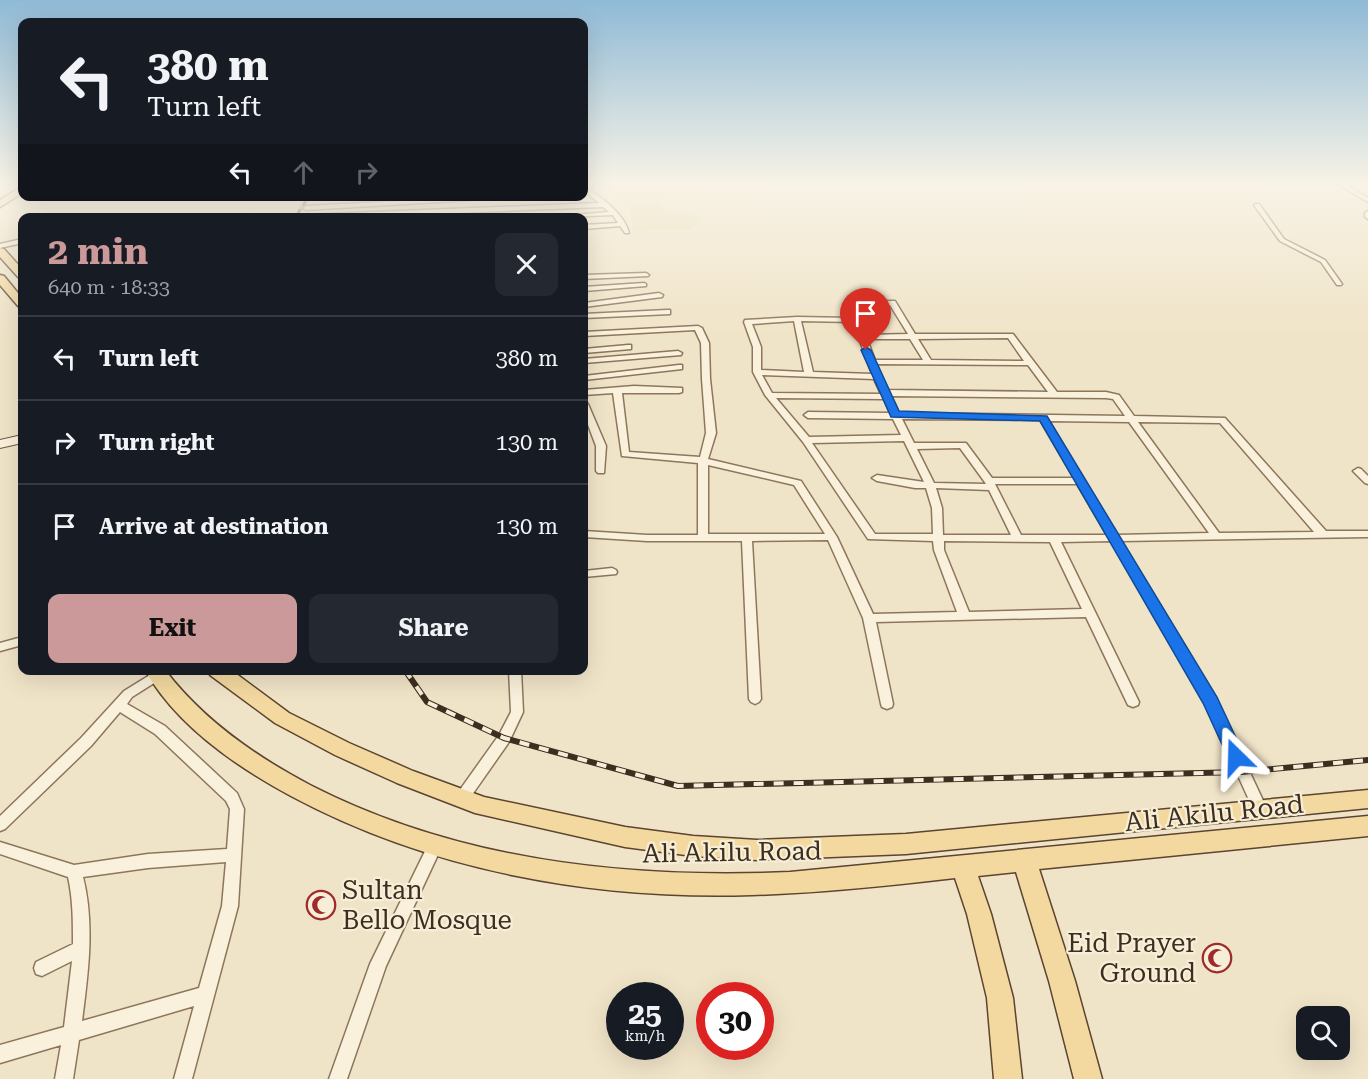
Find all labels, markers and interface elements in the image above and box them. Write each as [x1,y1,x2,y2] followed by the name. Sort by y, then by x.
[147,41,269,90] text: 380 m
[48,42,126,120] icon: left
[147,91,261,123] text: Turn left
[224,156,257,189] icon: left
[287,156,320,189] icon: ahead
[350,156,383,189] icon: right
[48,231,148,273] text: 2 min
[495,233,558,296] button: close
[48,275,170,299] text: 640 m · 18:33
[840,288,891,350] pin
[849,297,882,330] icon: arrive
[48,342,81,375] icon: left
[99,346,199,371] text: Turn left
[495,346,558,371] text: 380 m
[48,426,81,459] icon: right
[99,430,214,455] text: Turn right
[495,430,558,455] text: 130 m
[48,510,81,543] icon: arrive
[99,514,328,539] text: Arrive at destination
[495,514,558,539] text: 130 m
[48,594,297,663] button: Exit
[309,594,558,663] button: Share
[1204,725,1268,789] position arrow
[1123,789,1305,837] street label: Ali Akilu Road
[642,835,822,869] street label: Ali Akilu Road
[342,875,512,935] place label: Sultan Bello Mosque
[305,889,337,921] mosque icon: Sultan Bello Mosque
[1067,928,1196,988] place label: Eid Prayer Ground
[1201,942,1233,974] mosque icon: Eid Prayer Ground
[696,982,774,1060] speed limit sign: 30
[628,996,662,1031] text: 25
[1296,1006,1350,1060] map controls
[1296,1006,1350,1060] button: search
[625,1027,665,1045] text: km/h

